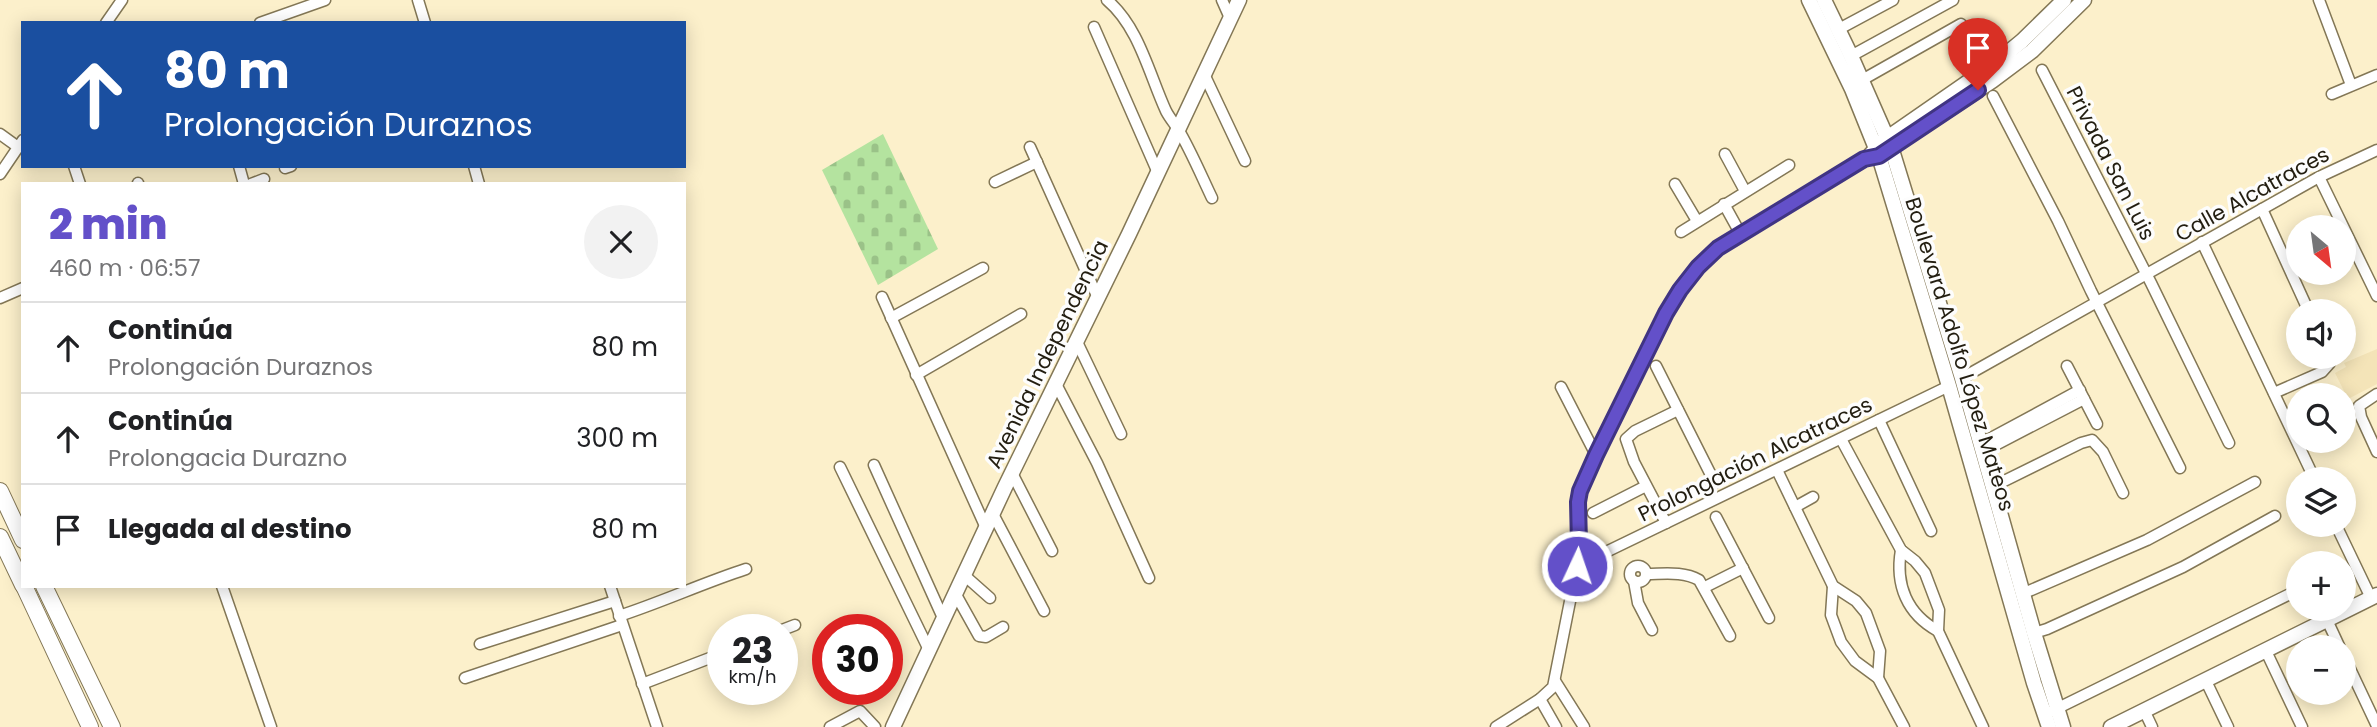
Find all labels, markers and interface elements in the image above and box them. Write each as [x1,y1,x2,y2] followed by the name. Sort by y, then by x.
[1948,18,2008,90] pin
[1959,29,1997,67] icon: arrive
[164,37,290,105] text: 80 m
[49,49,140,140] icon: ahead
[2060,81,2162,245] street label: Privada San Luis
[164,102,533,147] text: Prolongación Duraznos
[2170,140,2334,248] street label: Calle Alcatraces
[1898,194,2022,514] street label: Boulevard Adolfo López Mateos
[49,195,167,254] text: 2 min
[584,205,658,279] button: close
[2286,215,2356,285] north arrow
[2286,215,2356,705] map controls
[979,235,1115,473] street label: Avenida Independencia
[49,252,200,284] text: 460 m · 06:57
[2286,299,2356,369] button: sound
[108,312,233,348] text: Continúa
[49,329,87,367] icon: ahead
[592,329,658,365] text: 80 m
[108,351,373,383] text: Prolongación Duraznos
[2286,383,2356,453] button: search
[1633,390,1877,528] street label: Prolongación Alcatraces
[108,403,233,439] text: Continúa
[49,420,87,458] icon: ahead
[576,420,658,456] text: 300 m
[108,442,347,474] text: Prolongacia Durazno
[2286,467,2356,537] button: layers
[49,511,87,549] icon: arrive
[108,511,352,547] text: Llegada al destino
[592,511,658,547] text: 80 m
[1540,529,1614,603] position arrow
[2286,551,2356,621] button: +
[812,614,903,705] speed limit sign: 30
[732,626,773,675] text: 23
[2286,635,2356,705] button: −
[729,664,776,689] text: km/h

